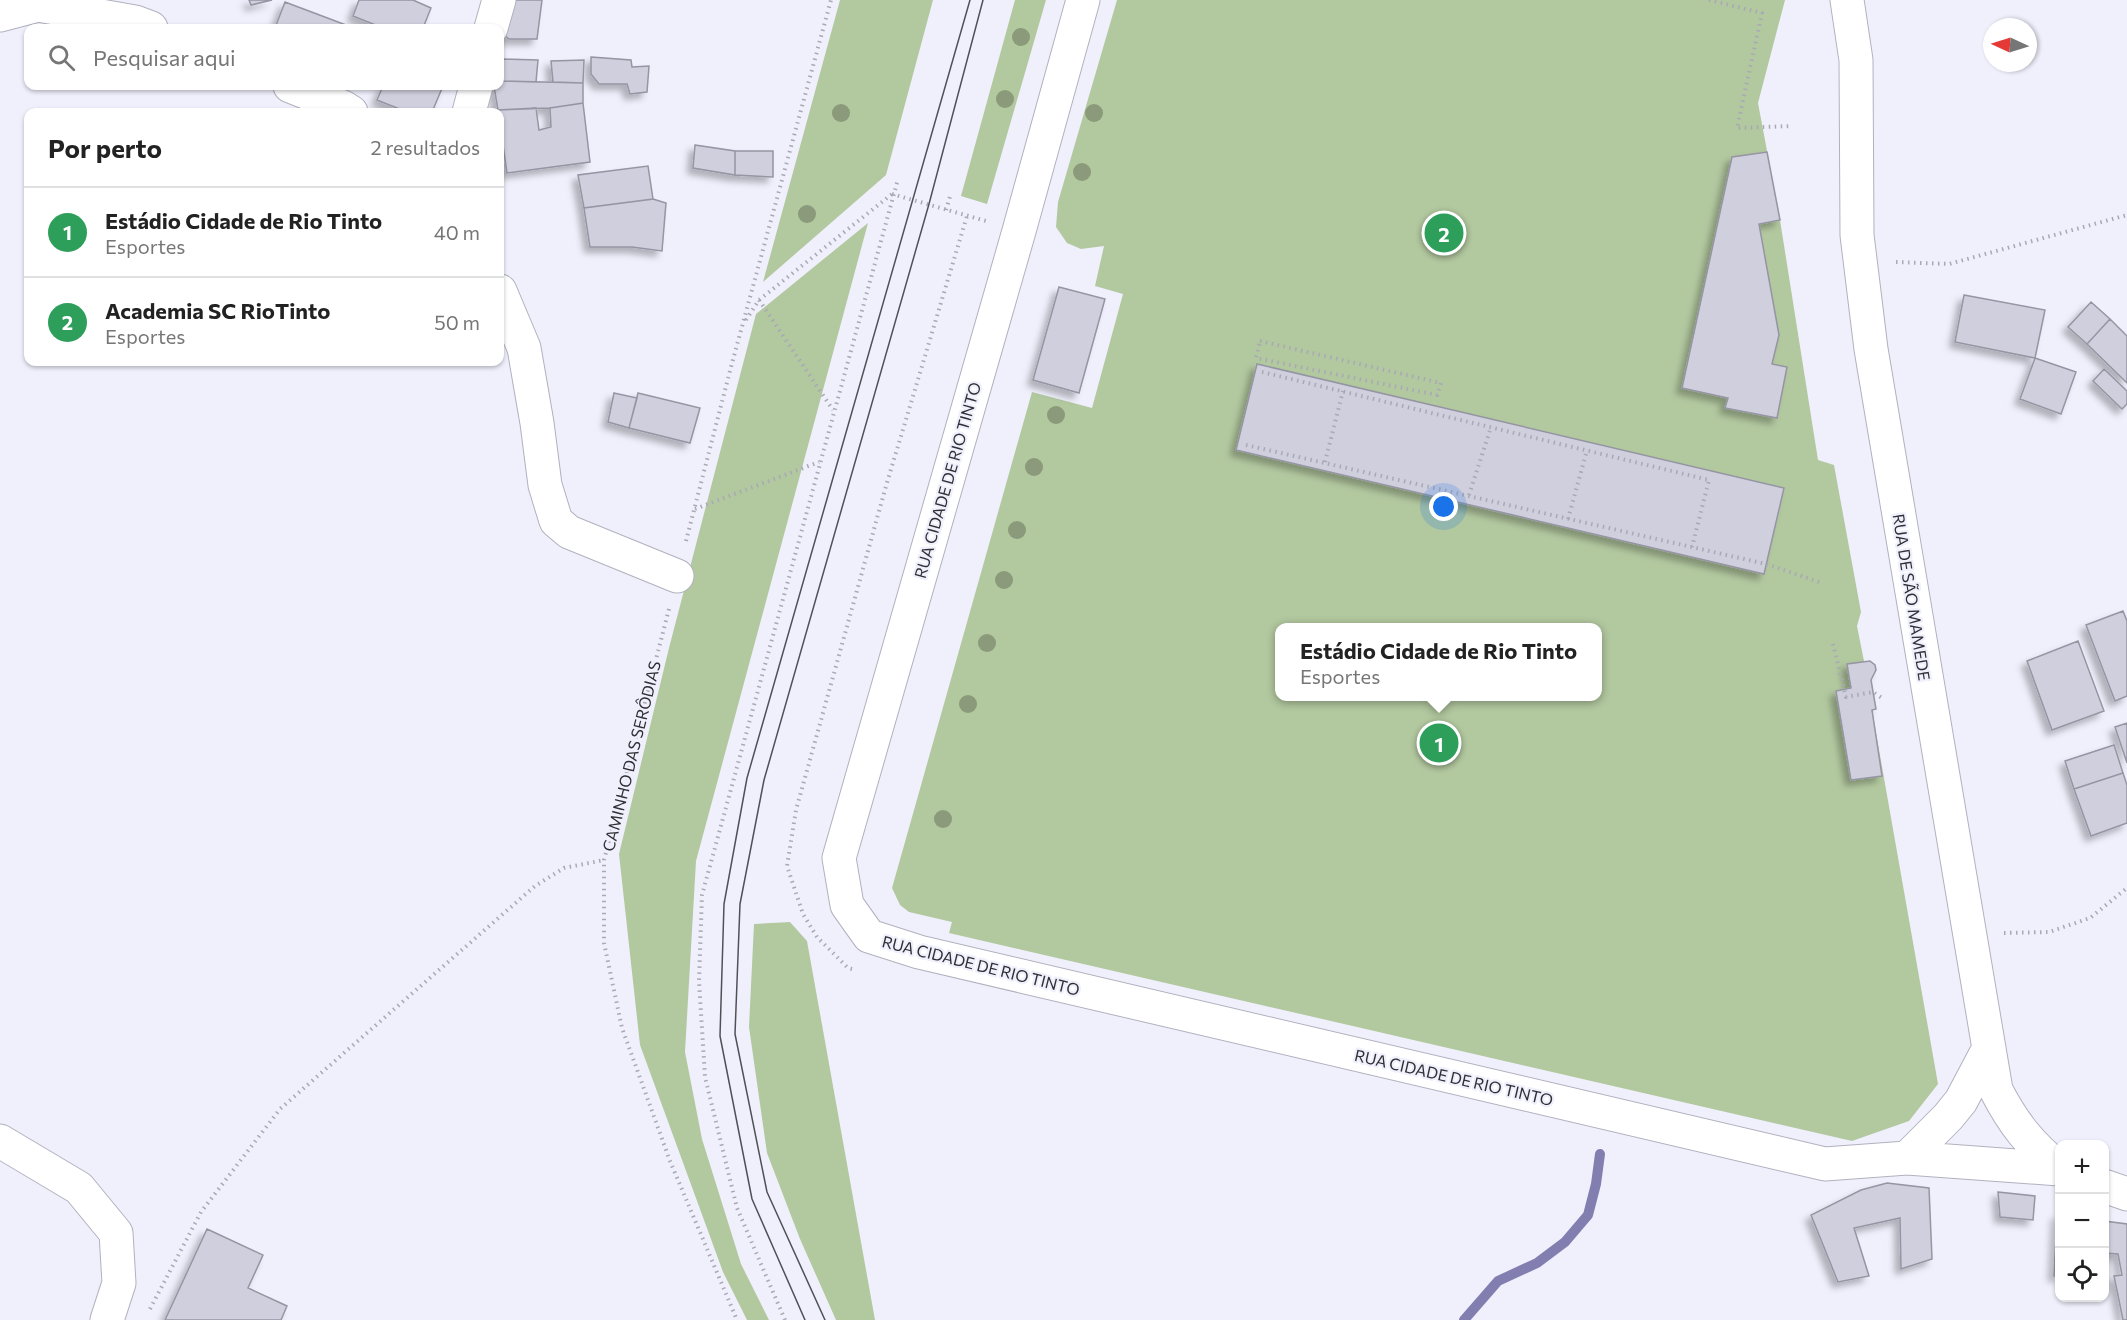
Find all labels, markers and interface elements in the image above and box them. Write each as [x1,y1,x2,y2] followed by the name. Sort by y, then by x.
[1983,18,2037,72] north arrow
[24,24,504,90] search box
[45,41,78,74] icon: search
[93,44,236,71] text: Pesquisar aqui
[48,132,162,163] text: Por perto
[370,135,480,159] text: 2 resultados
[105,207,382,234] text: Estádio Cidade de Rio Tinto
[1424,210,1464,256] pin: 2
[63,220,72,244] text: 1
[434,220,480,244] text: 40 m
[105,234,185,258] text: Esportes
[105,297,330,324] text: Academia SC RioTinto
[62,310,73,334] text: 2
[434,310,480,334] text: 50 m
[105,324,185,348] text: Esportes
[910,380,984,580] street label: RUA CIDADE DE RIO TINTO
[1429,492,1458,521] your location
[1889,512,1935,682] street label: RUA DE SÃO MAMEDE
[1275,623,1602,701] popup
[1300,637,1577,664] text: Estádio Cidade de Rio Tinto
[598,659,664,853] street label: CAMINHO DAS SERÔDIAS
[1300,664,1380,688] text: Esportes
[1420,720,1458,766] pin: 1
[880,931,1082,999] street label: RUA CIDADE DE RIO TINTO
[1353,1045,1555,1109] street label: RUA CIDADE DE RIO TINTO
[2055,1140,2109,1302] map controls
[2055,1140,2109,1194] button: +
[2055,1194,2109,1248] button: −
[2055,1248,2109,1302] button: locate

